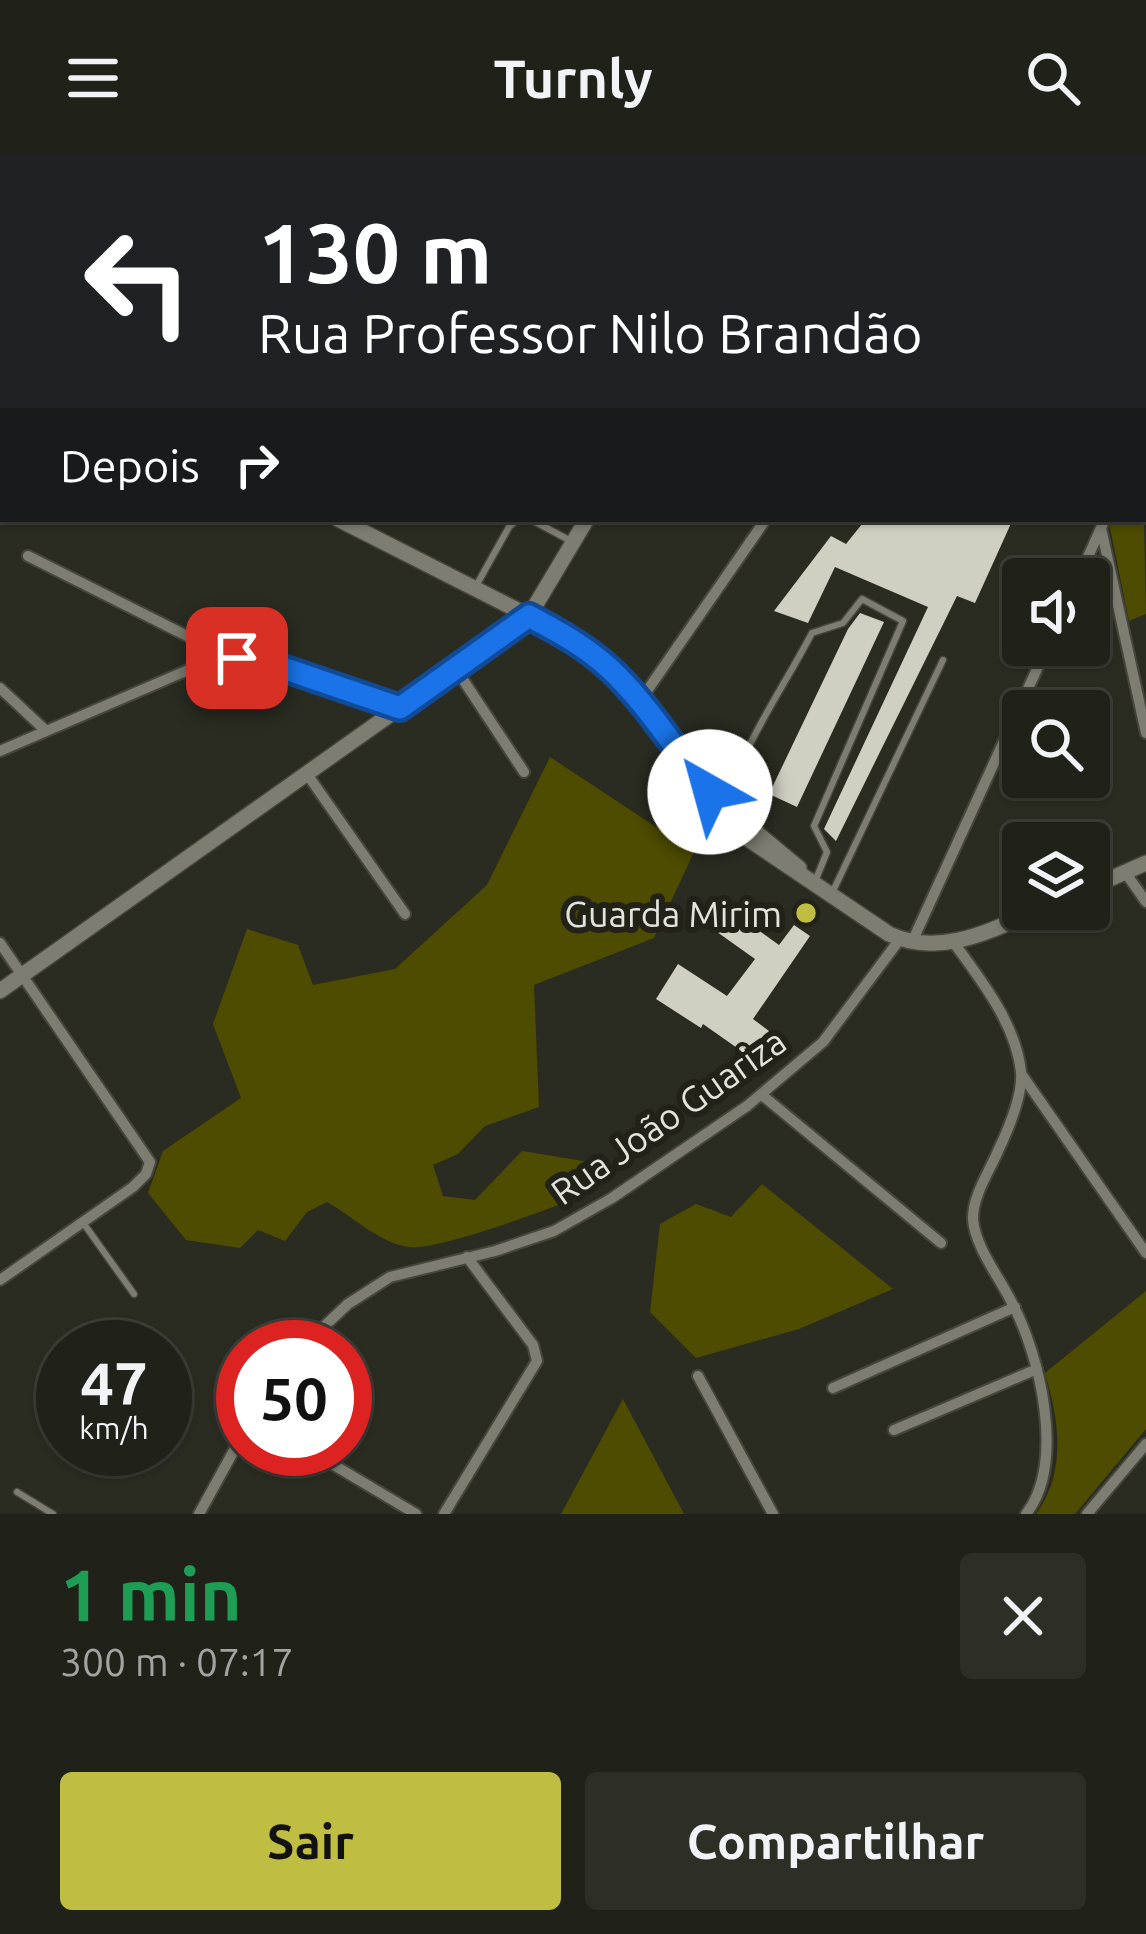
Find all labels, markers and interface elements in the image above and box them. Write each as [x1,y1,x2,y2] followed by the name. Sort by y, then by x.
[60,45,126,111] icon: menu
[1020,45,1086,111] icon: search
[493,48,653,108] text: Turnly
[60,204,216,360] icon: left
[258,205,492,299] text: 130 m
[258,303,923,363] text: Rua Professor Nilo Brandão
[224,432,290,498] icon: right
[60,440,200,491] text: Depois
[1002,558,1110,930] map controls
[1002,558,1110,666] button: sound
[186,607,288,709] pin
[204,625,270,691] icon: arrive
[1002,690,1110,798] button: search
[647,729,773,855] position arrow
[1002,822,1110,930] button: layers
[564,893,782,934] place label: Guarda Mirim
[793,900,819,926] marker: Guarda Mirim
[543,1020,793,1212] street label: Rua João Guariza
[216,1320,372,1476] speed limit sign: 50
[80,1349,148,1416] text: 47
[79,1411,149,1445] text: km/h
[960,1553,1086,1679] button: close
[60,1554,242,1635] text: 1 min
[60,1640,294,1683] text: 300 m · 07:17
[60,1772,561,1910] button: Sair
[585,1772,1086,1910] button: Compartilhar

